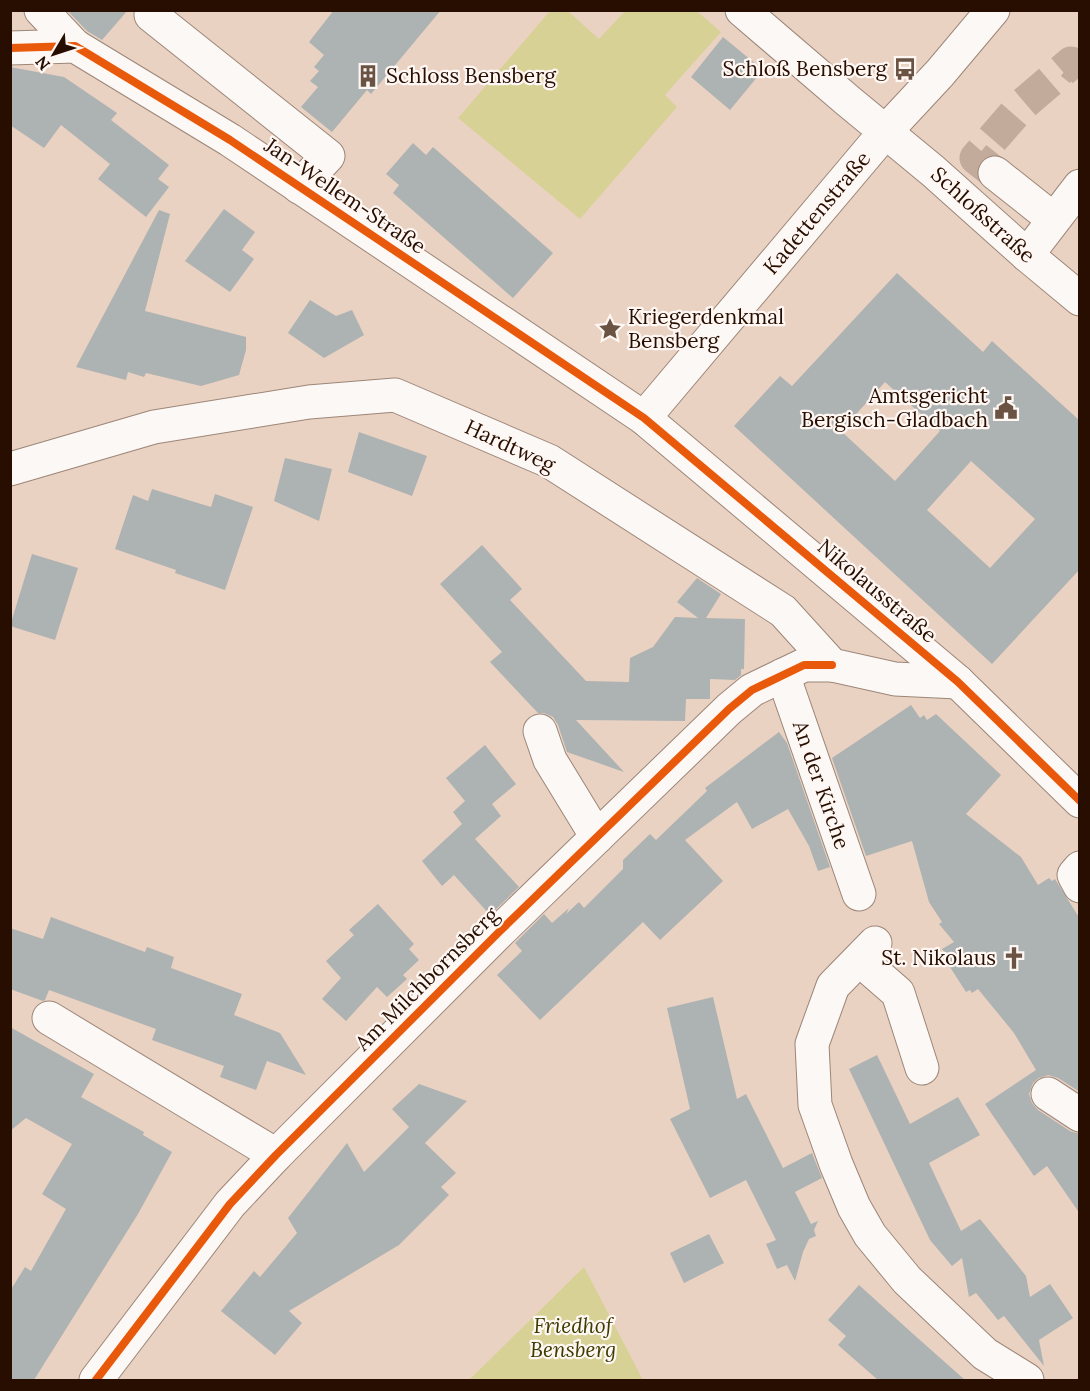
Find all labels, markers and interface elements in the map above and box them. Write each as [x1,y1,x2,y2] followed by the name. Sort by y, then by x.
[24,24,84,84] north arrow
[31,52,54,75] text: N
[723,55,887,82] place label: Schloß Bensberg
[892,56,918,82] bus stop icon: Schloß Bensberg
[386,62,556,89] place label: Schloss Bensberg
[355,63,381,89] building icon: Schloss Bensberg
[258,131,431,260] street label: Jan-Wellem-Straße
[757,145,876,280] street label: Kadettenstraße
[926,161,1041,269] street label: Schloßstraße
[628,303,784,354] place label: Kriegerdenkmal Bensberg
[597,316,623,342] place icon: Kriegerdenkmal Bensberg
[801,382,989,433] place label: Amtsgericht Bergisch-Gladbach
[993,395,1019,421] public building icon: Amtsgericht Bergisch-Gladbach
[461,413,560,478] street label: Hardtweg
[812,533,942,648] street label: Nikolausstraße
[787,716,856,853] street label: An der Kirche
[348,901,504,1057] street label: Am Milchbornsberg
[881,944,996,971] place label: St. Nikolaus
[1001,945,1027,971] church icon: St. Nikolaus
[530,1312,616,1363] park label: Friedhof Bensberg

